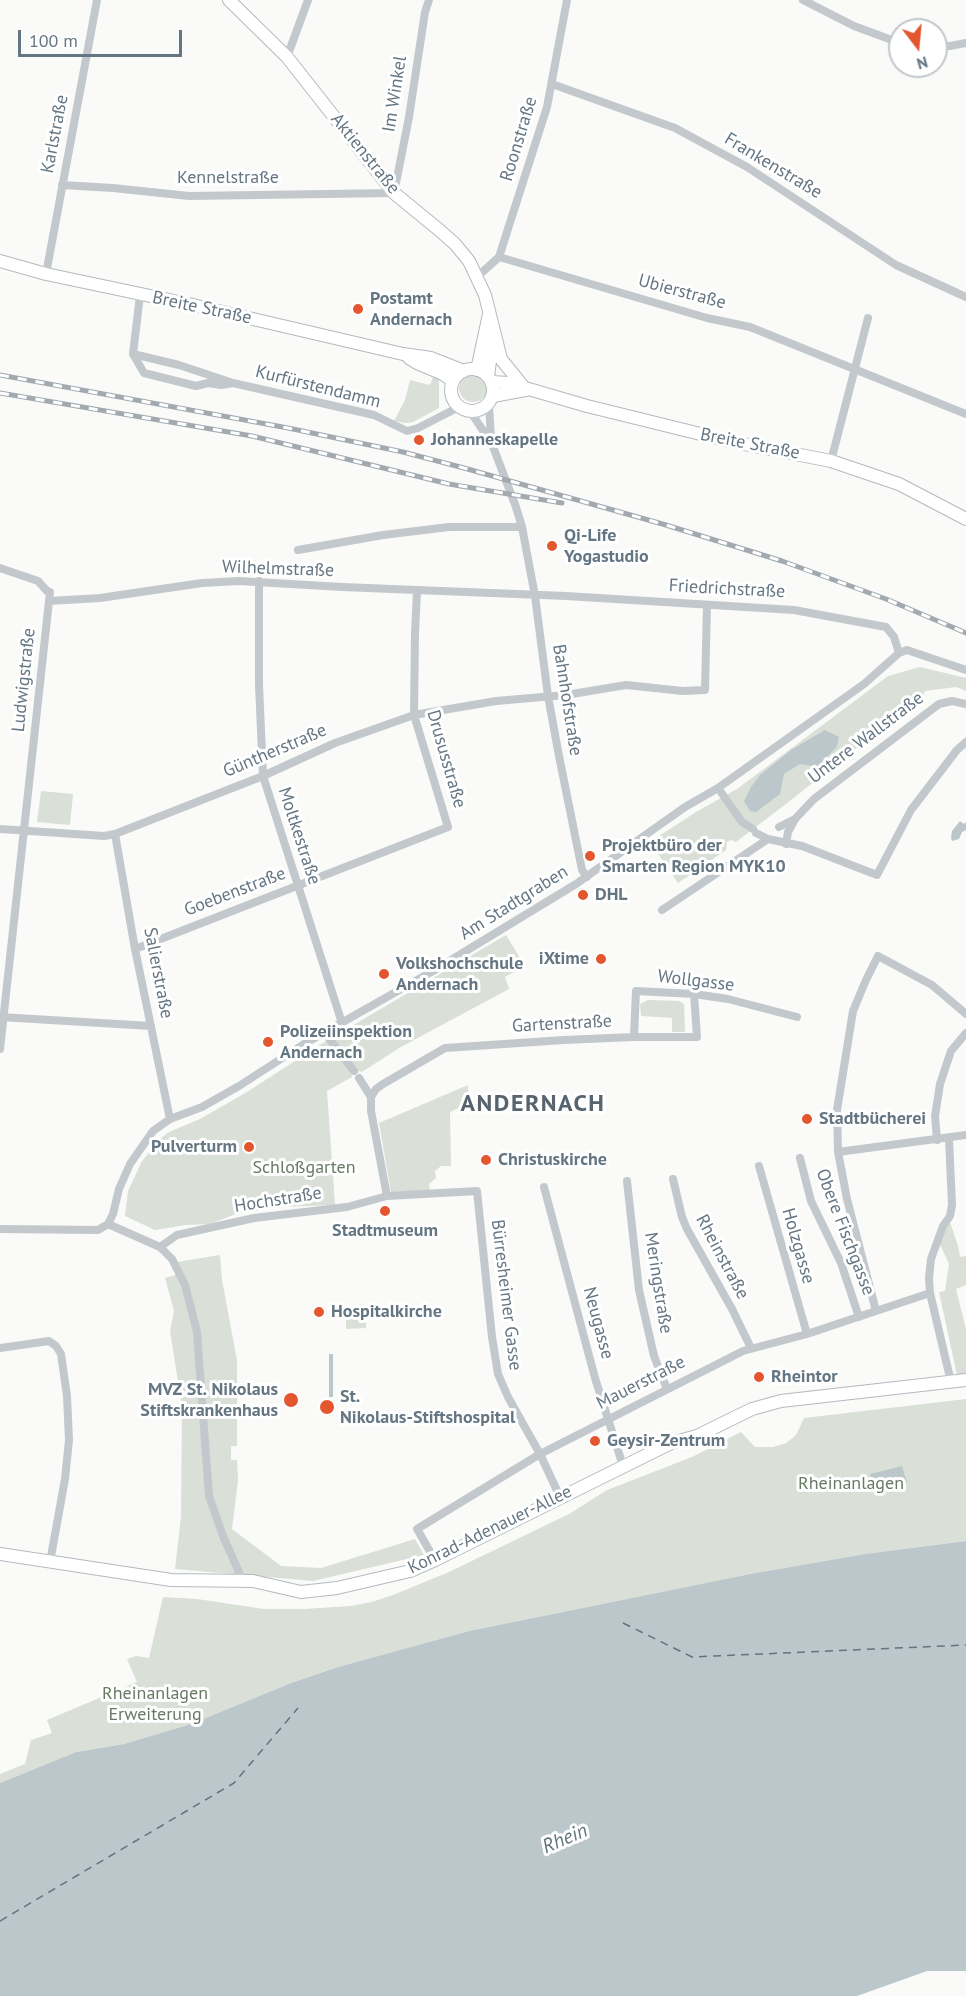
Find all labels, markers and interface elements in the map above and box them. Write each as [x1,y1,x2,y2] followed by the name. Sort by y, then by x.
[21,18,184,56] scale bar
[888,18,948,78] north arrow
[29,29,78,52] text: 100 m
[915,52,930,74] text: N
[378,54,412,134] street label: Im Winkel
[37,93,73,175] street label: Karlstraße
[496,94,542,184] street label: Roonstraße
[326,109,404,199] street label: Aktienstraße
[720,128,826,204] street label: Frankenstraße
[177,167,279,189] street label: Kennelstraße
[636,270,728,314] street label: Ubierstraße
[150,287,254,329] street label: Breite Straße
[370,288,452,330] place label: Postamt Andernach
[351,302,365,316] marker: Postamt Andernach
[253,361,383,413] street label: Kurfürstendamm
[698,424,802,464] street label: Breite Straße
[431,429,558,451] place label: Johanneskapelle
[412,433,426,447] marker: Johanneskapelle
[564,525,649,568] place label: Qi-Life Yogastudio
[545,539,559,553] marker: Qi-Life Yogastudio
[221,556,335,582] street label: Wilhelmstraße
[668,575,786,603] street label: Friedrichstraße
[8,627,40,733] street label: Ludwigstraße
[548,643,586,757] street label: Bahnhofstraße
[804,688,928,788] street label: Untere Wallstraße
[422,707,470,811] street label: Drususstraße
[220,720,330,782] street label: Güntherstraße
[273,784,325,888] street label: Moltkestraße
[602,835,786,878] place label: Projektbüro der Smarten Region MYK10
[583,849,597,863] marker: Projektbüro der Smarten Region MYK10
[456,861,572,945] street label: Am Stadtgraben
[181,863,289,921] street label: Goebenstraße
[595,884,628,906] place label: DHL
[576,888,590,902] marker: DHL
[139,926,177,1020] street label: Salierstraße
[539,948,589,970] place label: iXtime
[594,952,608,966] marker: iXtime
[396,953,523,996] place label: Volkshochschule Andernach
[656,966,736,996] street label: Wollgasse
[377,967,391,981] marker: Volkshochschule Andernach
[511,1011,613,1037] street label: Gartenstraße
[280,1021,412,1064] place label: Polizeiinspektion Andernach
[261,1035,275,1049] marker: Polizeiinspektion Andernach
[461,1090,605,1118] district label: ANDERNACH
[819,1108,926,1130] place label: Stadtbücherei
[800,1112,814,1126] marker: Stadtbücherei
[151,1136,237,1158] place label: Pulverturm
[242,1140,256,1154] marker: Pulverturm
[498,1149,607,1171] place label: Christuskirche
[479,1153,493,1167] marker: Christuskirche
[252,1157,356,1179] park label: Schloßgarten
[811,1166,879,1298] street label: Obere Fischgasse
[233,1182,323,1218] street label: Hochstraße
[378,1204,392,1218] marker: Stadtmuseum
[777,1206,819,1286] street label: Holzgasse
[691,1211,753,1303] street label: Rheinstraße
[486,1218,526,1372] street label: Bürresheimer Gasse
[332,1220,438,1242] place label: Stadtmuseum
[639,1231,677,1335] street label: Meringstraße
[578,1285,618,1361] street label: Neugasse
[331,1301,442,1323] place label: Hospitalkirche
[312,1305,326,1319] marker: Hospitalkirche
[593,1351,689,1415] street label: Mauerstraße
[771,1366,838,1388] place label: Rheintor
[752,1370,766,1384] marker: Rheintor
[140,1379,278,1422] place label: MVZ St. Nikolaus Stiftskrankenhaus
[340,1386,515,1428] place label: St. Nikolaus-Stiftshospital
[282,1391,300,1409] marker: MVZ St. Nikolaus Stiftskrankenhaus
[318,1398,336,1416] marker: St. Nikolaus-Stiftshospital
[607,1430,725,1452] place label: Geysir-Zentrum
[588,1434,602,1448] marker: Geysir-Zentrum
[798,1473,904,1495] park label: Rheinanlagen
[405,1481,575,1579] street label: Konrad-Adenauer-Allee
[102,1683,208,1726] park label: Rheinanlagen Erweiterung
[539,1819,591,1859] water label: Rhein

